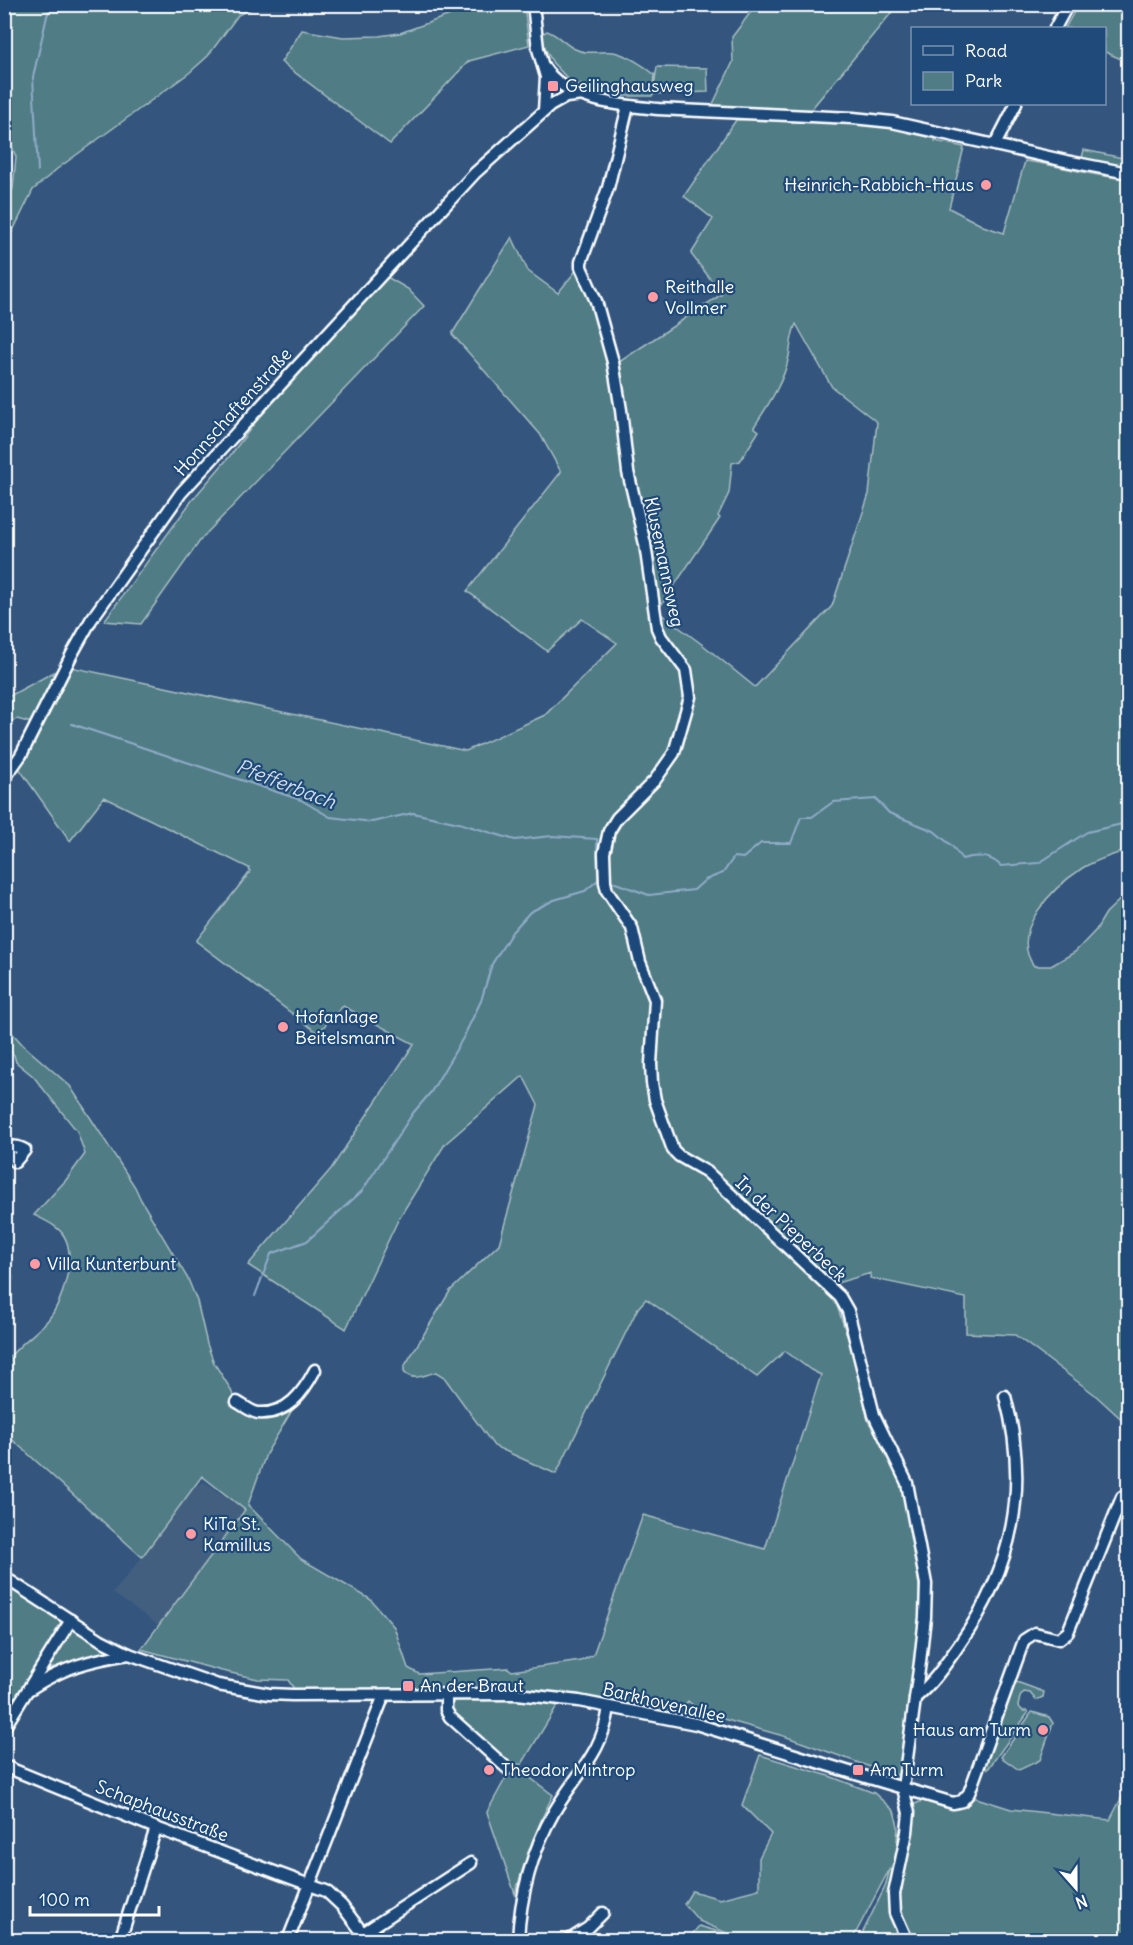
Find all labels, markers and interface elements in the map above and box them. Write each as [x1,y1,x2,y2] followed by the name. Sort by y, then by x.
[911,27,1106,105] legend
[965,39,1008,62] text: Road
[965,69,1002,92] text: Park
[565,74,693,97] place label: Geilinghausweg
[546,79,560,93] marker: Geilinghausweg
[784,173,974,196] place label: Heinrich-Rabbich-Haus
[979,178,993,192] marker: Heinrich-Rabbich-Haus
[665,275,734,319] place label: Reithalle Vollmer
[646,290,660,304] marker: Reithalle Vollmer
[169,343,296,481] street label: Honnschaftenstraße
[639,495,690,629] street label: Klusemannsweg
[233,753,340,814] water label: Pfefferbach
[295,1005,395,1049] place label: Hofanlage Beitelsmann
[276,1020,290,1034] marker: Hofanlage Beitelsmann
[731,1171,852,1286] street label: In der Pieperbeck
[47,1252,176,1275] place label: Villa Kunterbunt
[28,1257,42,1271] marker: Villa Kunterbunt
[203,1512,271,1556] place label: KiTa St. Kamillus
[184,1527,198,1541] marker: KiTa St. Kamillus
[420,1674,524,1697] place label: An der Braut
[600,1677,728,1728] street label: Barkhovenallee
[401,1679,415,1693] marker: An der Braut
[913,1718,1031,1741] place label: Haus am Turm
[1036,1723,1050,1737] marker: Haus am Turm
[501,1758,635,1781] place label: Theodor Mintrop
[870,1758,944,1781] place label: Am Turm
[482,1763,496,1777] marker: Theodor Mintrop
[851,1763,865,1777] marker: Am Turm
[92,1775,232,1846] street label: Schaphausstraße
[1046,1858,1106,1918] north arrow
[30,1879,159,1917] scale bar
[39,1888,90,1911] text: 100 m
[1073,1891,1090,1913] text: N

